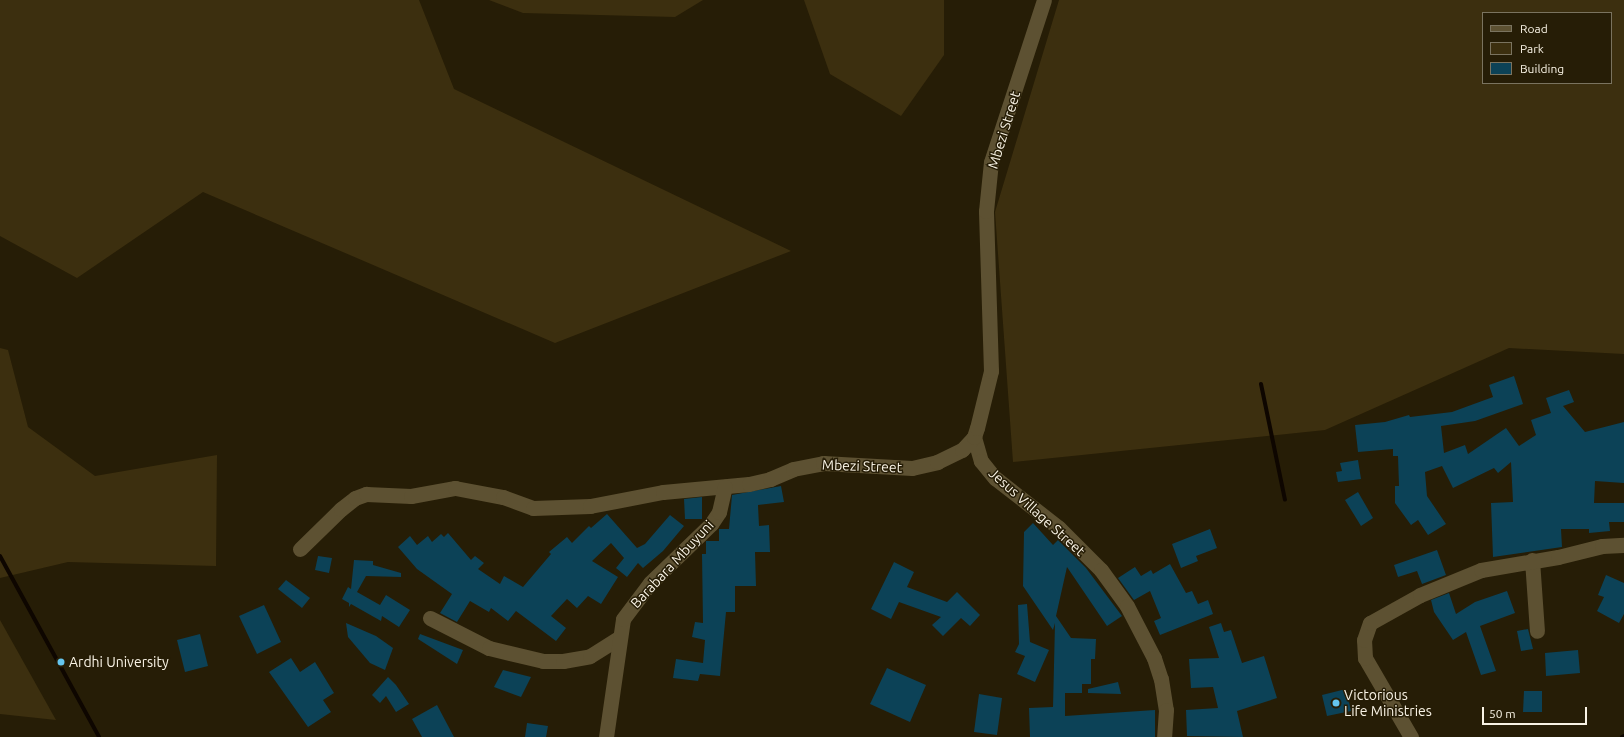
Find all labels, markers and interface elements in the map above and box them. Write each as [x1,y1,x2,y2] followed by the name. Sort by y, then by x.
[1482,12,1612,84] legend
[1520,22,1548,35] text: Road
[1520,42,1544,55] text: Park
[1520,62,1564,75] text: Building
[984,89,1024,171] street label: Mbezi Street
[822,456,902,476] street label: Mbezi Street
[986,464,1088,560] street label: Jesus Village Street
[627,517,717,611] street label: Barabara Mbuyuni
[69,654,169,670] place label: Ardhi University
[56,657,66,667] marker: Ardhi University
[1344,687,1432,720] place label: Victorious Life Ministries
[1331,698,1341,708] marker: Victorious Life Ministries
[1484,699,1589,725] scale bar
[1489,707,1516,720] text: 50 m

